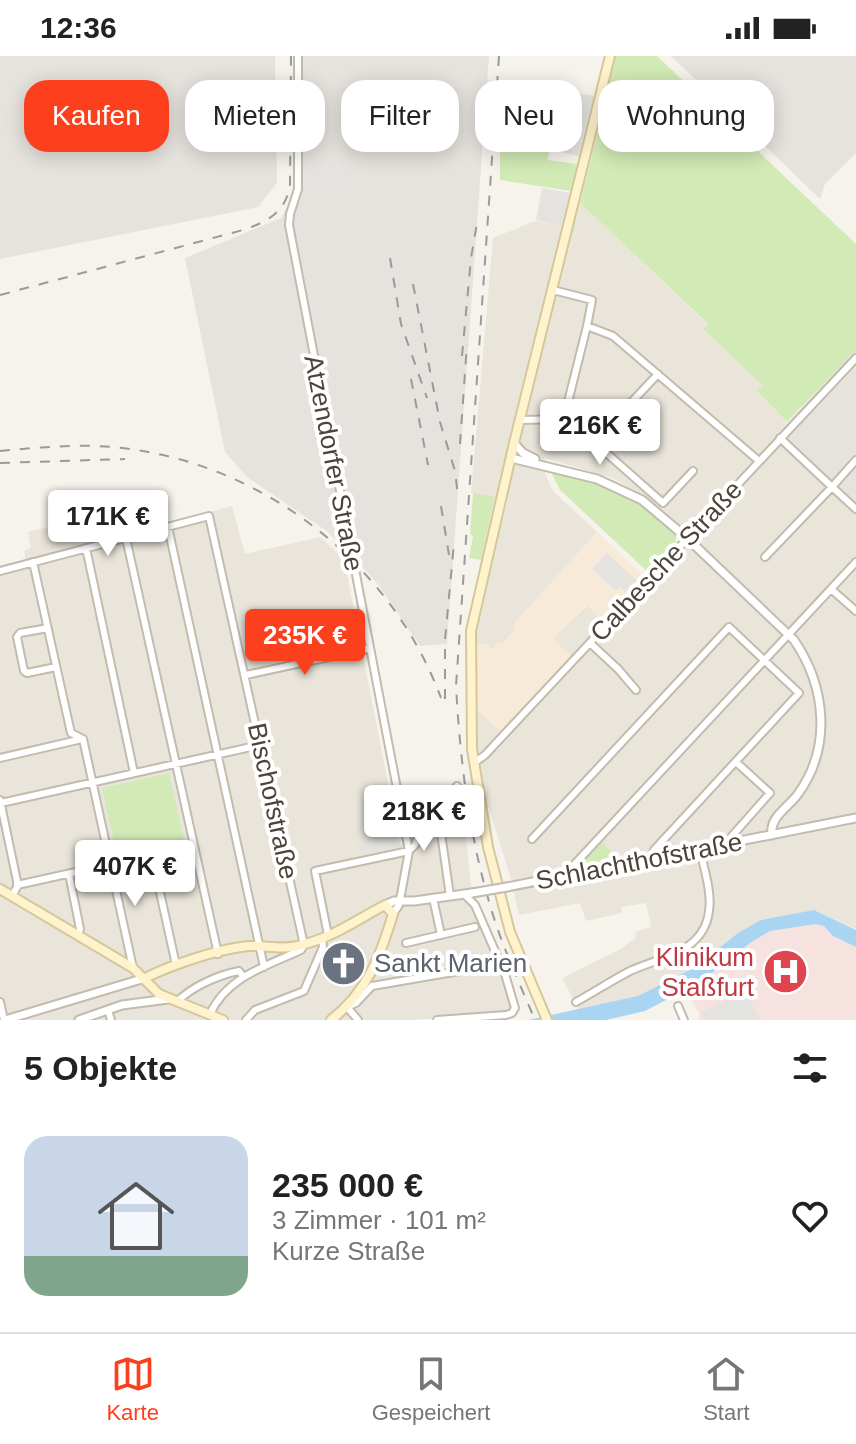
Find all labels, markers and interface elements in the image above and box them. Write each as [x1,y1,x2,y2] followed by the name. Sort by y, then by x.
[40,11,117,44] text: 12:36
[24,80,169,152] chip: Kaufen
[185,80,325,152] chip: Mieten
[341,80,459,152] chip: Filter
[475,80,582,152] chip: Neu
[598,80,774,152] chip: Wohnung
[298,352,370,574] street label: Atzendorfer Straße
[535,399,665,467] pin: 216K €
[558,410,642,440] text: 216K €
[584,475,748,647] street label: Calbesche Straße
[43,490,173,558] pin: 171K €
[66,501,150,531] text: 171K €
[240,609,370,677] pin: 235K €
[263,620,347,650] text: 235K €
[242,720,304,882] street label: Bischofstraße
[359,785,489,853] pin: 218K €
[382,796,466,826] text: 218K €
[533,826,745,896] street label: Schlachthofstraße
[70,840,200,908] pin: 407K €
[93,851,177,881] text: 407K €
[319,939,367,987] church icon: Sankt Marien
[656,942,755,1002] place label: Klinikum Staßfurt
[374,948,527,978] place label: Sankt Marien
[761,948,809,996] hospital icon: Klinikum Staßfurt
[788,1046,832,1090] icon: filters
[24,1049,177,1087] text: 5 Objekte
[272,1166,423,1204] text: 235 000 €
[88,1168,184,1264] icon: home
[788,1194,832,1238] icon: heart
[272,1205,486,1235] text: 3 Zimmer · 101 m²
[272,1236,425,1266] text: Kurze Straße
[106,1352,159,1426] tab: Karte
[372,1352,490,1426] tab: Gespeichert
[703,1352,750,1426] tab: Start

